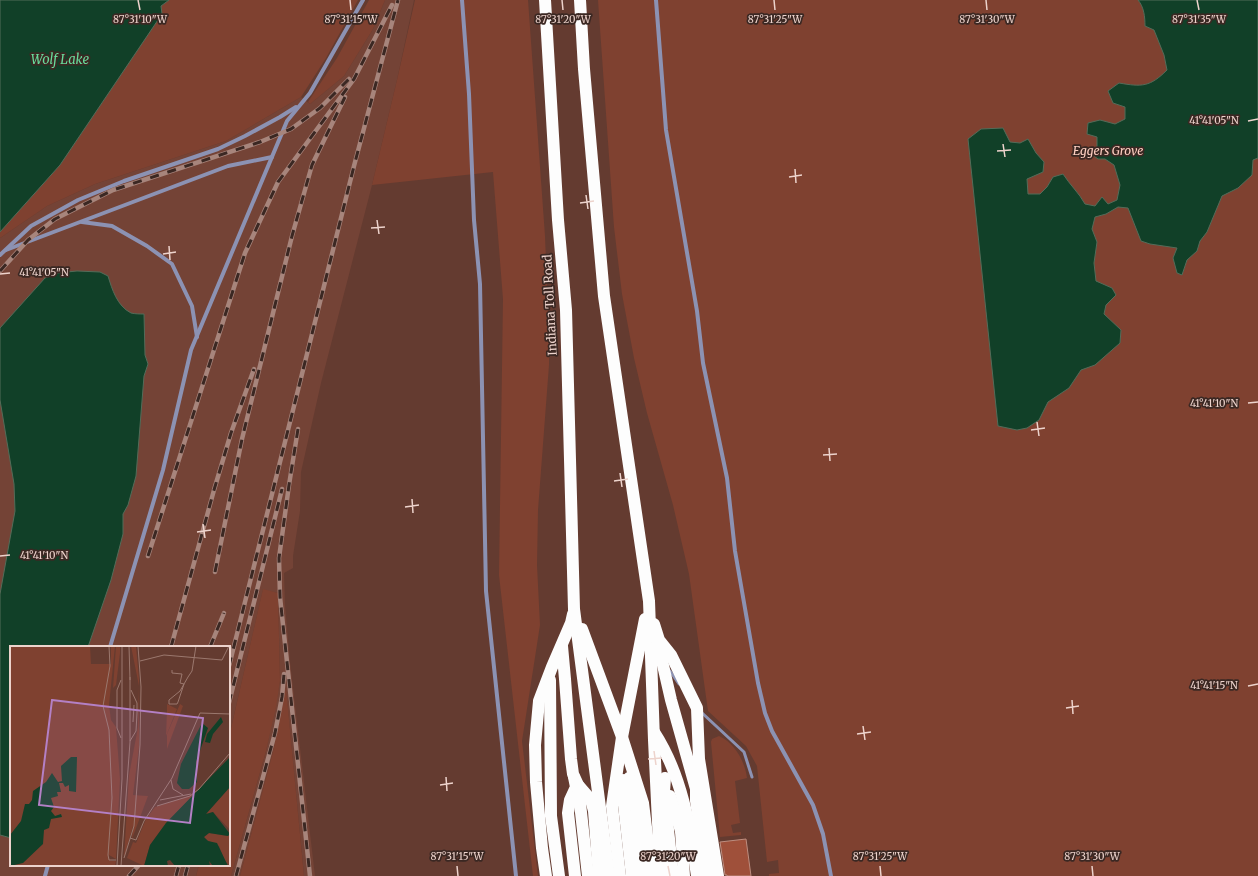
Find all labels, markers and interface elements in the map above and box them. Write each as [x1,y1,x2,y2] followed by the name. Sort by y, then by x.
[113,13,168,26] text: 87°31'10"W
[324,13,379,26] text: 87°31'15"W
[535,13,592,26] text: 87°31'20"W
[748,13,803,26] text: 87°31'25"W
[959,13,1016,26] text: 87°31'30"W
[1172,13,1227,26] text: 87°31'35"W
[31,51,90,68] water label: Wolf Lake
[1189,114,1239,127] text: 41°41'05"N
[1073,143,1143,158] park label: Eggers Grove
[539,254,560,356] street label: Indiana Toll Road
[19,266,69,279] text: 41°41'05"N
[1190,397,1238,410] text: 41°41'10"N
[20,549,68,562] text: 41°41'10"N
[10,646,230,866] inset map
[1190,679,1238,692] text: 41°41'15"N
[430,850,485,863] text: 87°31'15"W
[640,850,697,863] text: 87°31'20"W
[853,850,908,863] text: 87°31'25"W
[1064,850,1121,863] text: 87°31'30"W

